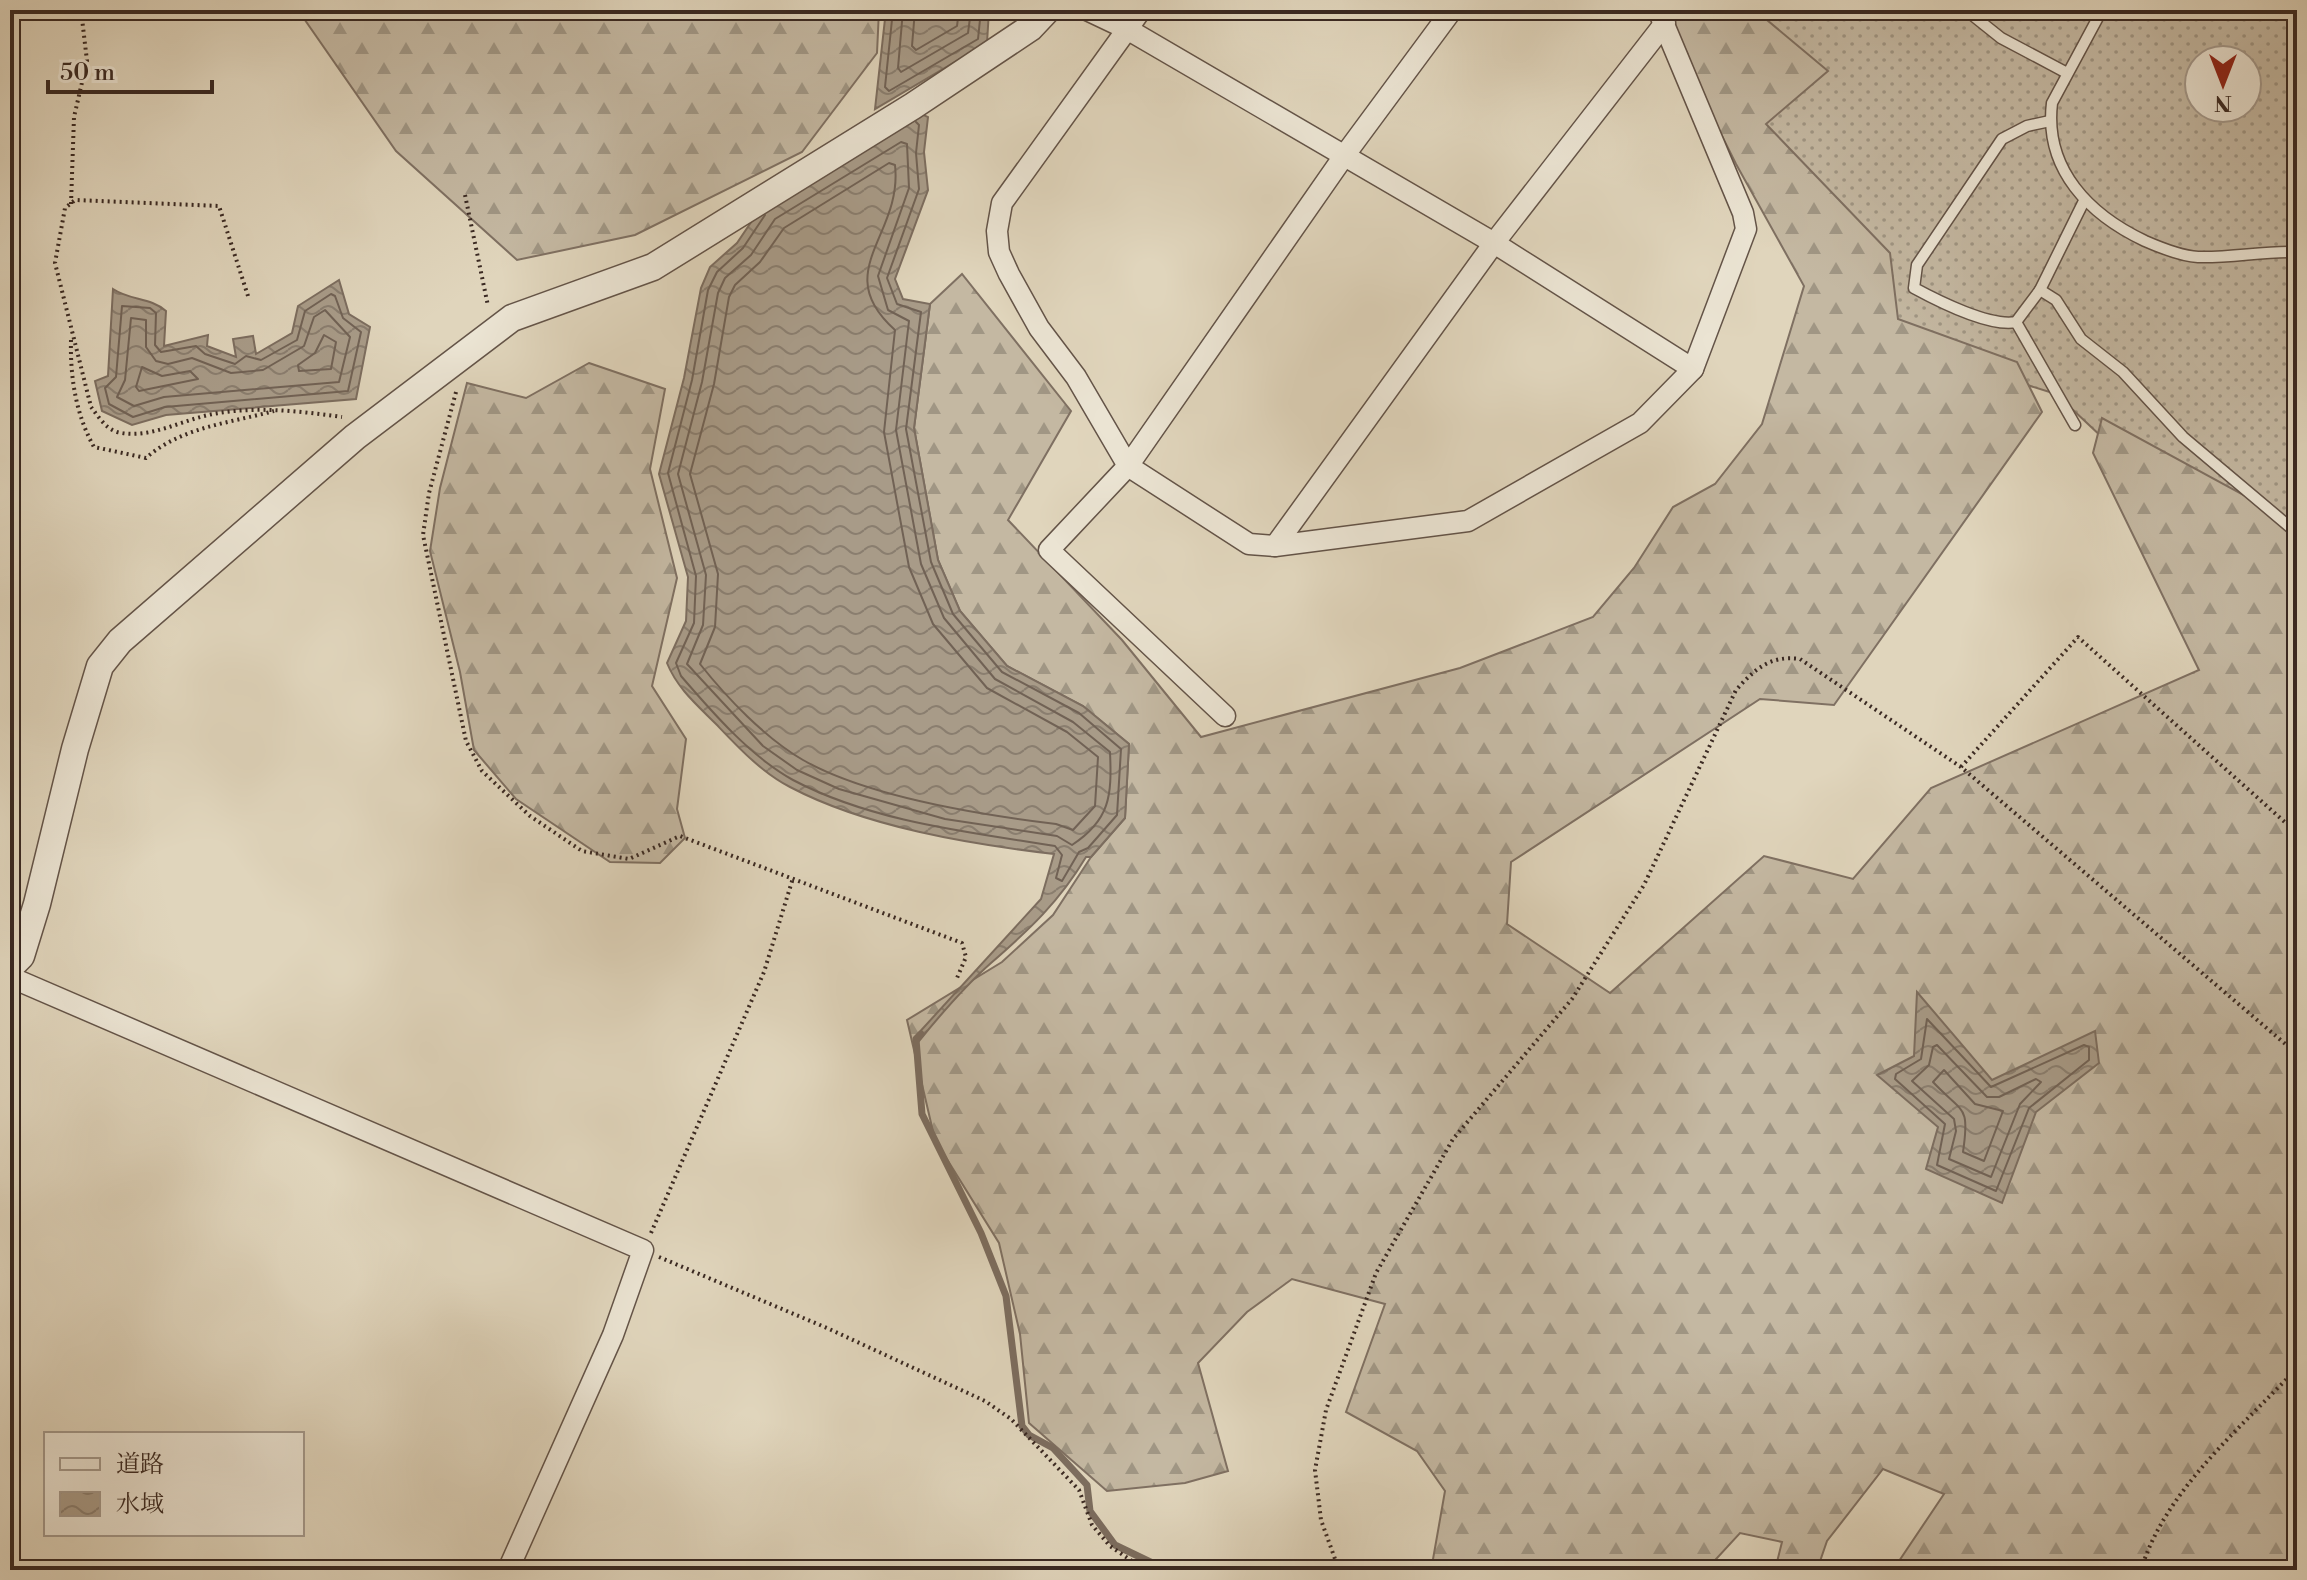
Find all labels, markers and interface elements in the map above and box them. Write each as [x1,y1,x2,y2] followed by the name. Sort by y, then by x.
[48,44,212,94] scale bar
[2183,44,2263,124] north arrow
[60,58,115,88] text: 50 m
[2214,89,2232,116] text: N
[44,1432,304,1536] legend
[116,1450,164,1480] text: 道路
[116,1490,164,1520] text: 水域

